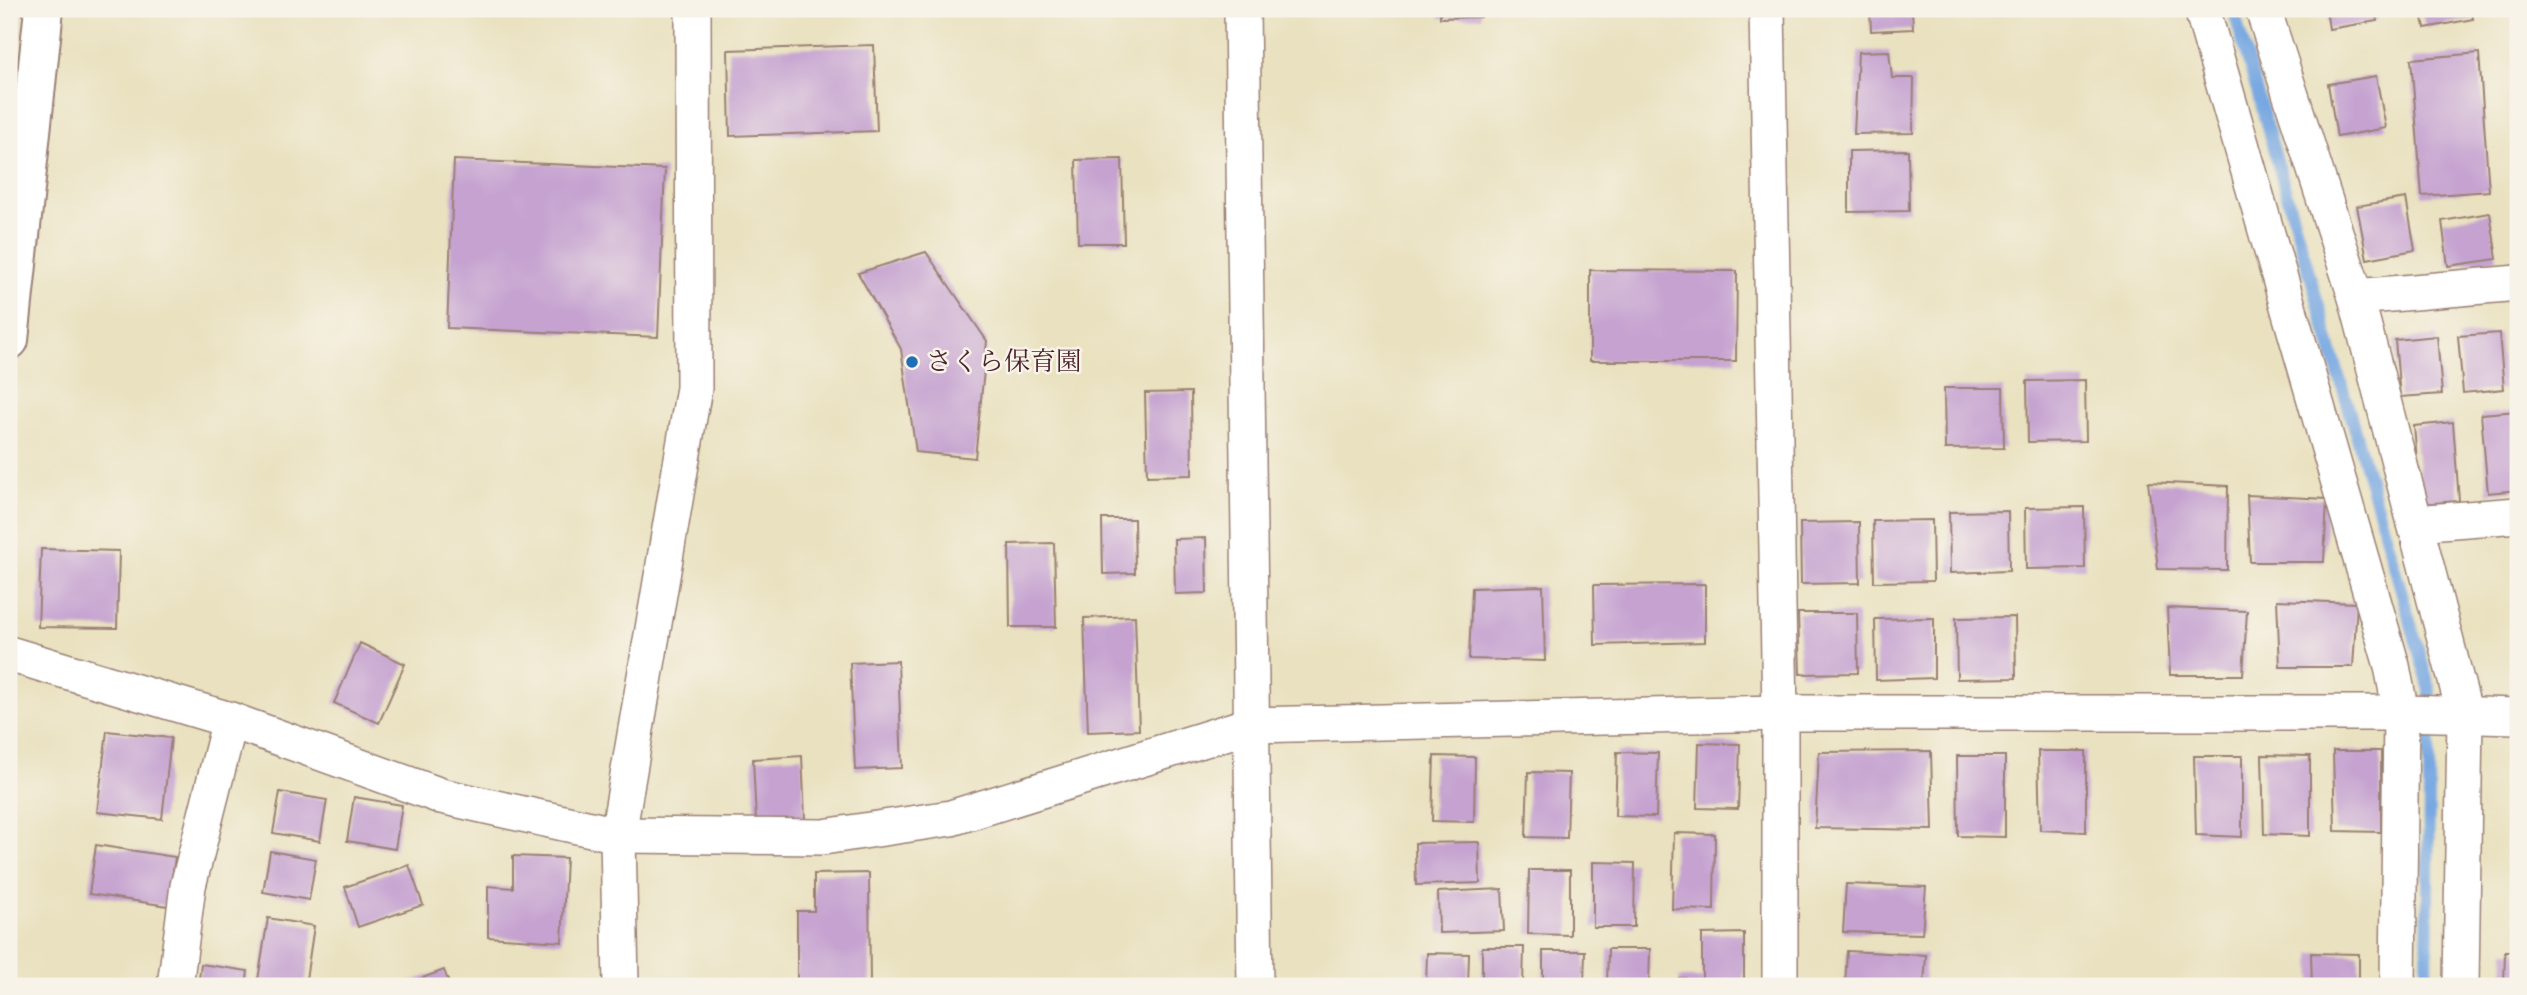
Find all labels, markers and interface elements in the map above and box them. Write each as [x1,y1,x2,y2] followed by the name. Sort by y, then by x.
[926,346,1082,379] place label: さくら保育園
[904,354,920,370] marker: さくら保育園

